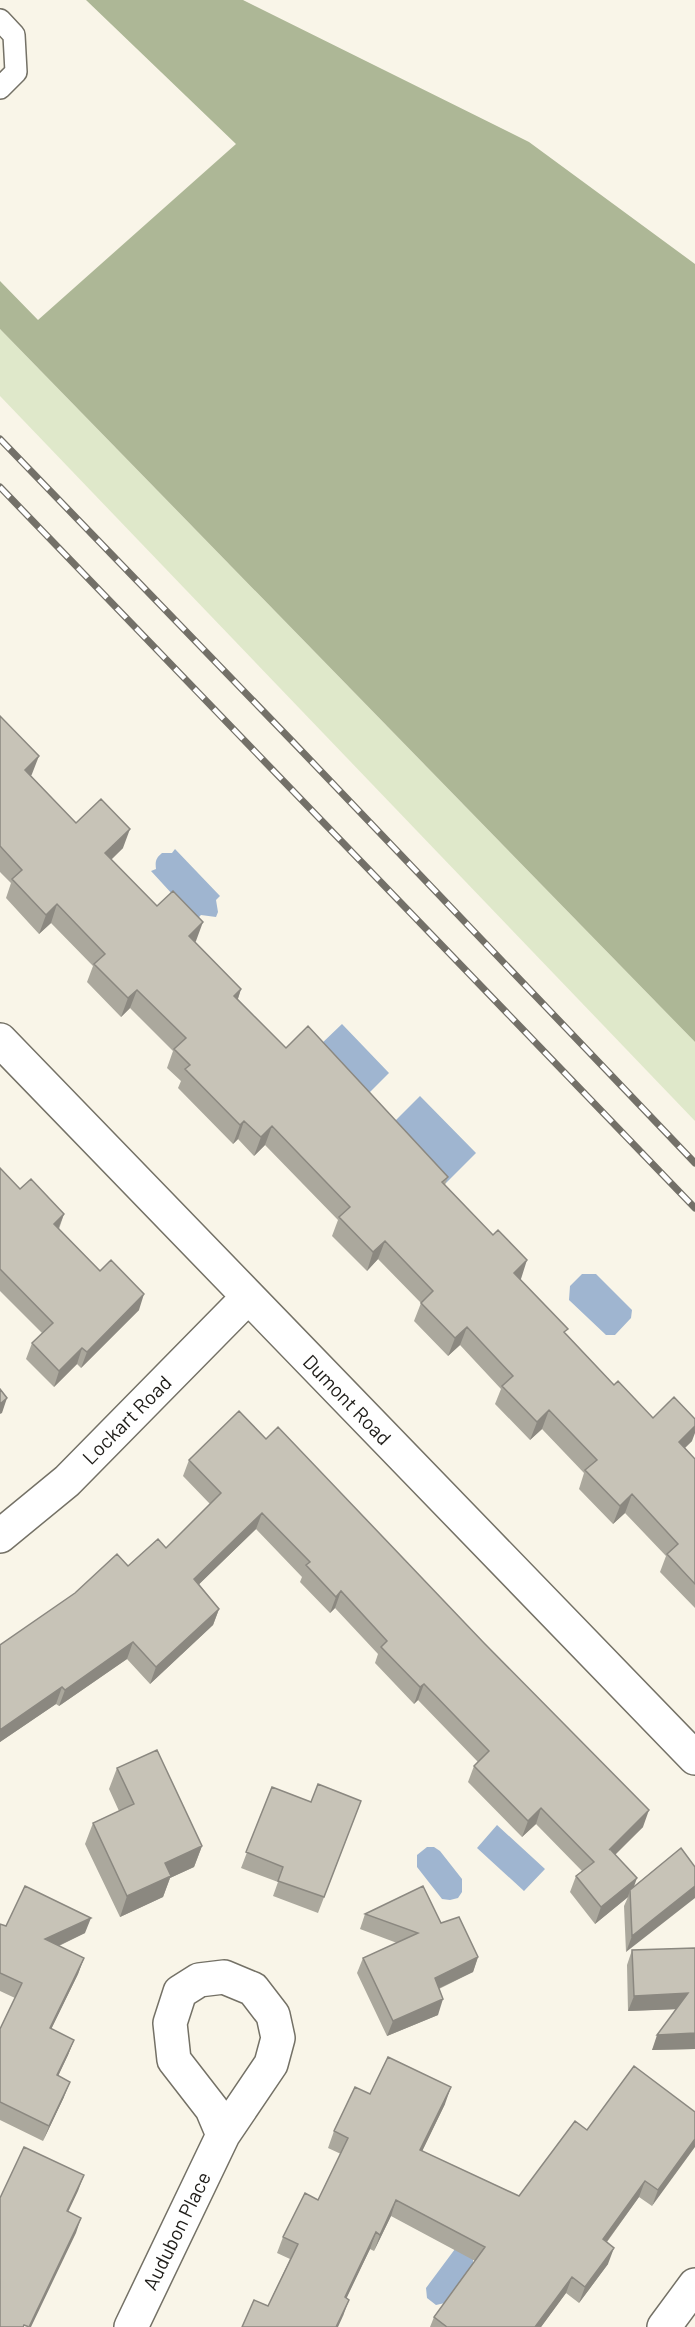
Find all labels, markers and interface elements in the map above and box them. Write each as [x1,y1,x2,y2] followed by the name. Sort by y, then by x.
[299,1349,397,1450] street label: Dumont Road
[77,1370,176,1469] street label: Lockart Road
[137,2167,215,2294] street label: Audubon Place

